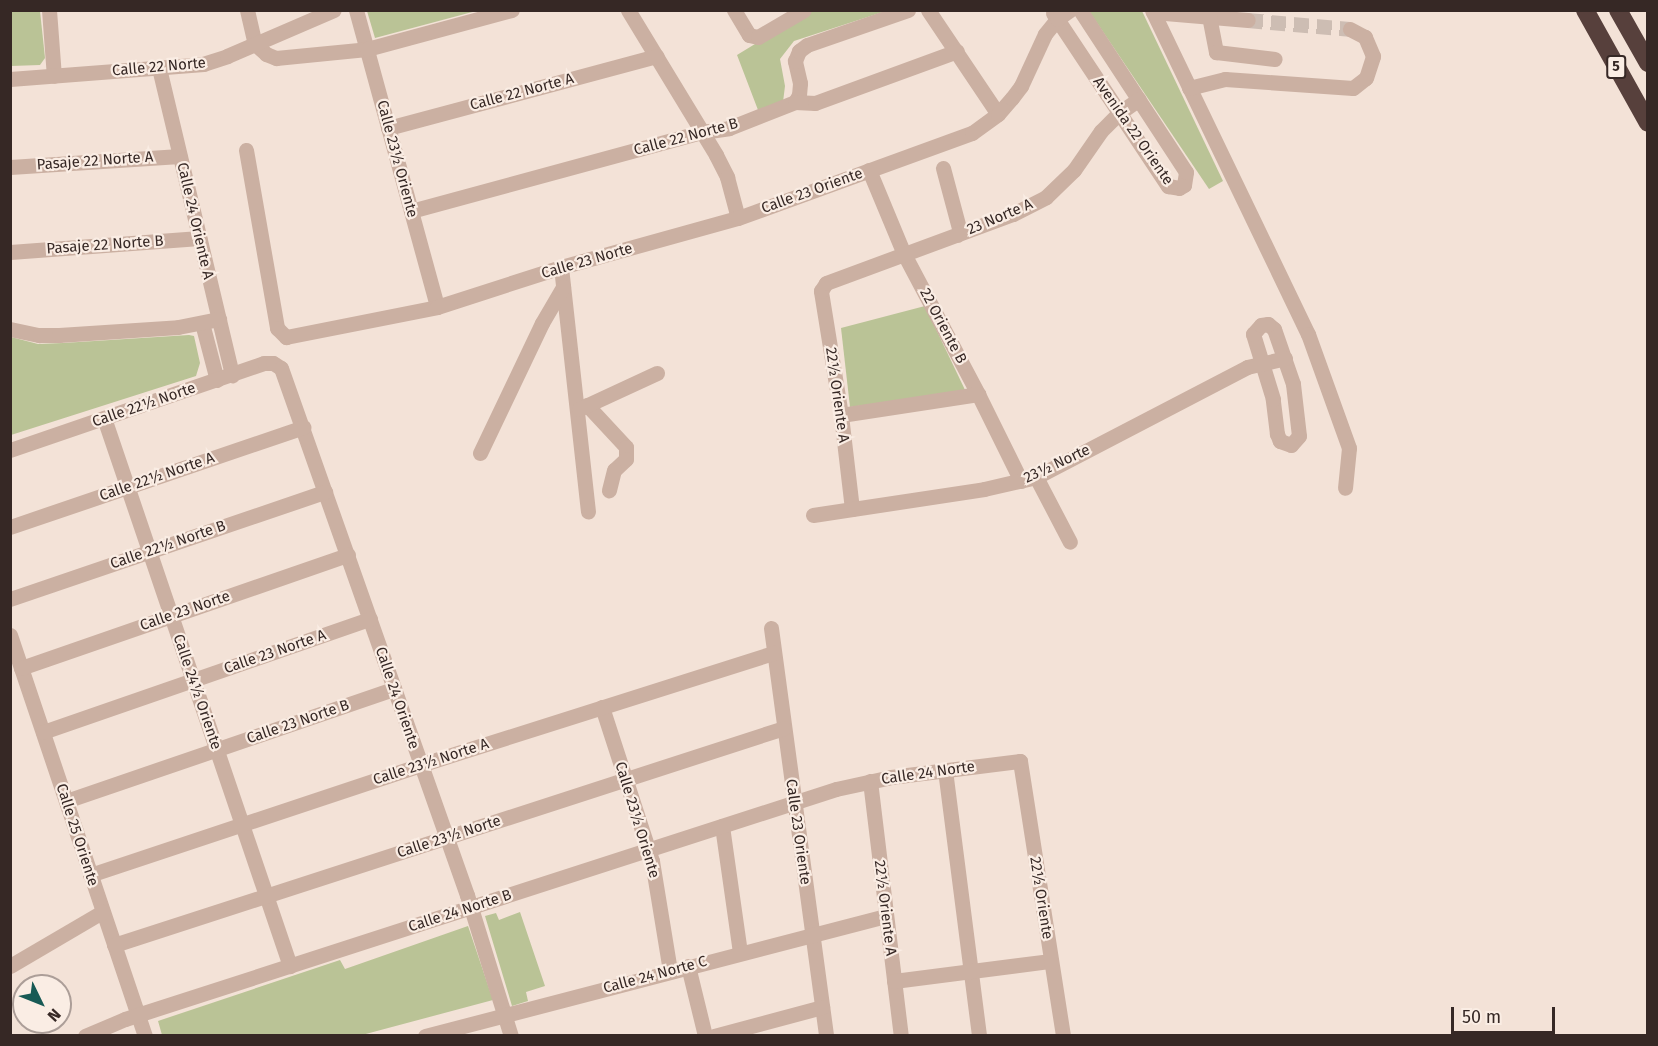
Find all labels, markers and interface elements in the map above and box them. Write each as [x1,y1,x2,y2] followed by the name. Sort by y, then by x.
[111,54,207,80] street label: Calle 22 Norte
[1606,56,1626,78] road number: 5
[468,70,576,114] street label: Calle 22 Norte A
[1089,74,1177,188] street label: Avenida 22 Oriente
[373,98,421,220] street label: Calle 23½ Oriente
[632,114,740,160] street label: Calle 22 Norte B
[36,148,154,174] street label: Pasaje 22 Norte A
[173,161,217,281] street label: Calle 24 Oriente A
[759,164,865,218] street label: Calle 23 Oriente
[964,195,1036,239] street label: 23 Norte A
[46,232,164,258] street label: Pasaje 22 Norte B
[539,239,635,283] street label: Calle 23 Norte
[916,285,970,367] street label: 22 Oriente B
[821,346,853,444] street label: 22½ Oriente A
[90,379,198,431] street label: Calle 22½ Norte
[1021,441,1093,487] street label: 23½ Norte
[97,449,217,505] street label: Calle 22½ Norte A
[108,517,228,573] street label: Calle 22½ Norte B
[138,587,232,635] street label: Calle 23 Norte
[222,626,328,678] street label: Calle 23 Norte A
[169,632,225,752] street label: Calle 24½ Oriente
[371,645,423,751] street label: Calle 24 Oriente
[244,696,352,748] street label: Calle 23 Norte B
[371,735,491,789] street label: Calle 23½ Norte A
[880,758,976,788] street label: Calle 24 Norte
[611,760,663,880] street label: Calle 23½ Oriente
[782,778,814,886] street label: Calle 23 Oriente
[52,781,102,889] street label: Calle 25 Oriente
[395,812,503,862] street label: Calle 23½ Norte
[1026,855,1056,941] street label: 22½ Oriente
[870,859,900,957] street label: 22½ Oriente A
[406,886,514,936] street label: Calle 24 Norte B
[601,953,709,997] street label: Calle 24 Norte C
[12,974,72,1034] north arrow
[1454,995,1558,1033] scale bar
[44,1005,65,1026] text: N
[1462,1006,1501,1028] text: 50 m

